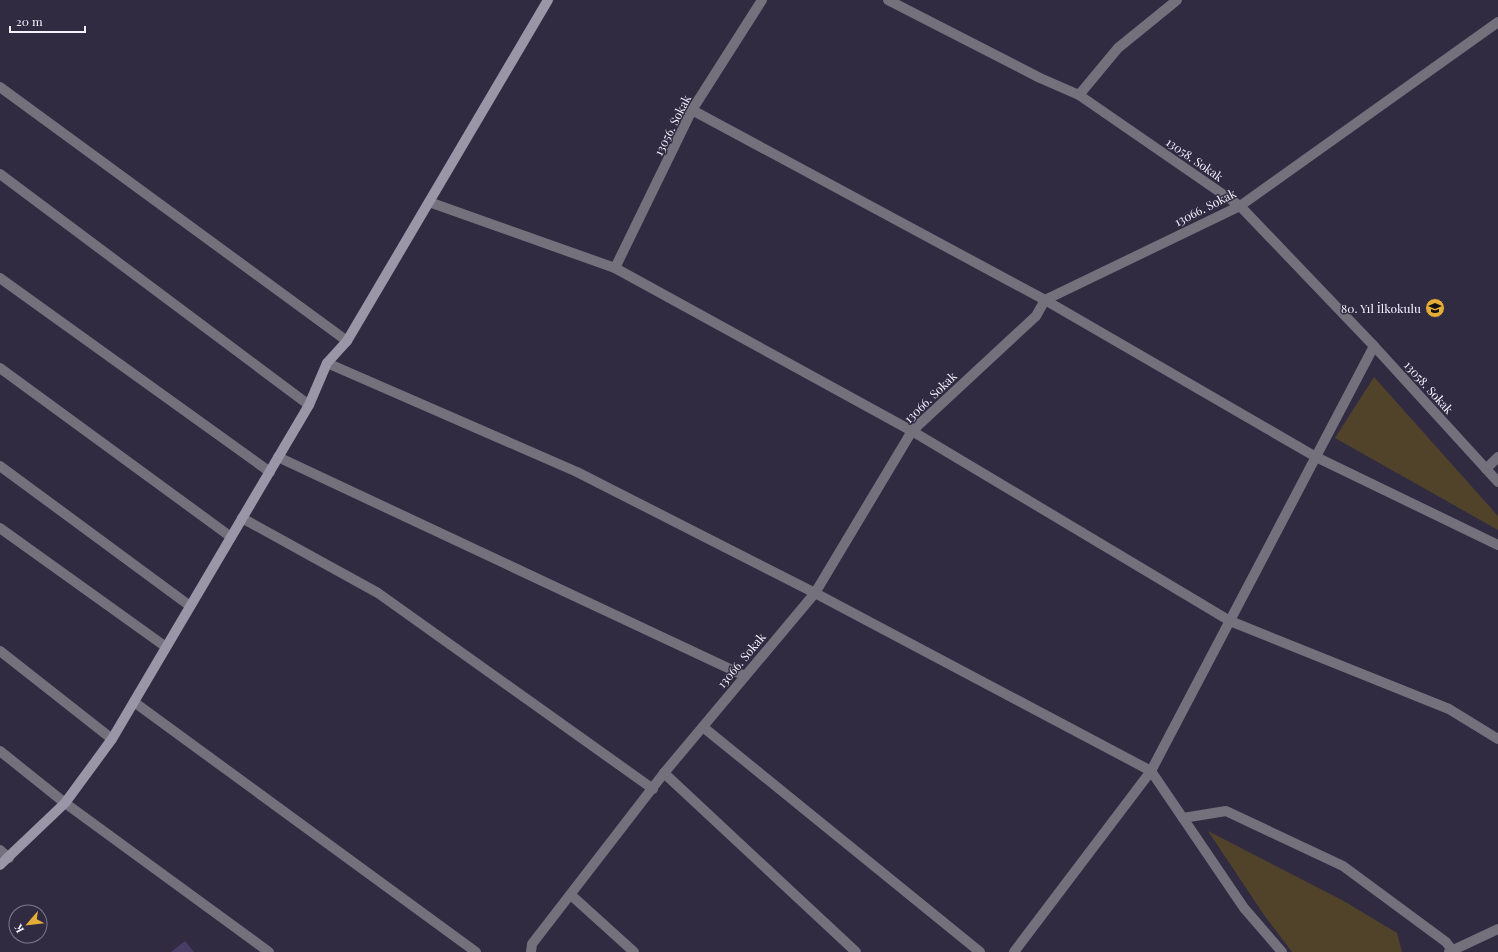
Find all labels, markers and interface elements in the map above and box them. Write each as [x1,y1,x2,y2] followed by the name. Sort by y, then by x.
[10,8,85,34] scale bar
[16,13,43,29] text: 20 m
[650,92,694,158] street label: 13056. Sokak
[1163,133,1227,185] street label: 13058. Sokak
[1171,184,1239,229] street label: 13066. Sokak
[1424,297,1446,319] school or university icon: 80. Yıl İlkokulu
[1341,300,1421,316] place label: 80. Yıl İlkokulu
[1401,357,1457,417] street label: 13058. Sokak
[900,368,960,426] street label: 13066. Sokak
[713,629,769,691] street label: 13066. Sokak
[8,904,48,944] north arrow
[10,922,27,936] text: K

